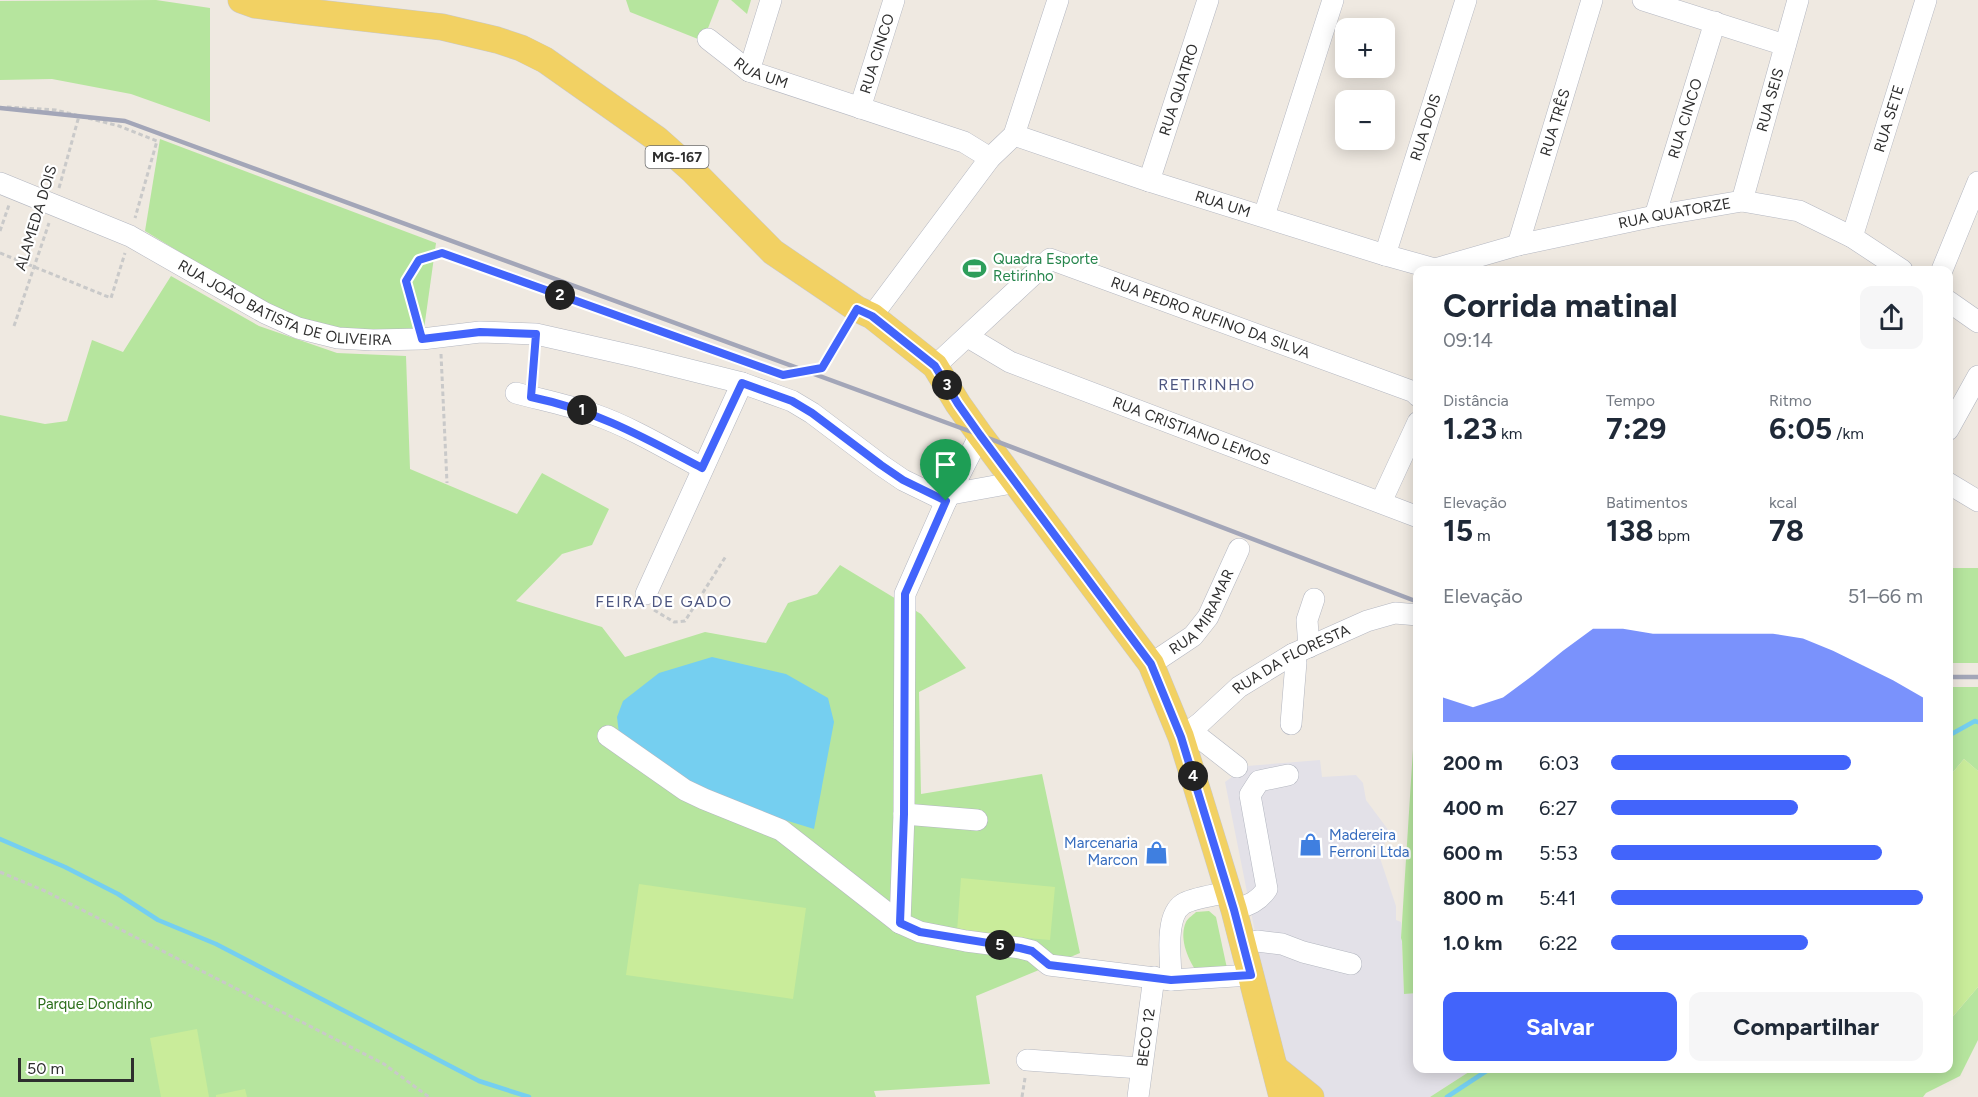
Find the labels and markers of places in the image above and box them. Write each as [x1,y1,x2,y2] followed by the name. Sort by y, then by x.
[993,250,1098,285] place label: Quadra Esporte Retirinho
[962,255,988,281] sports icon: Quadra Esporte Retirinho
[545,280,575,310] pin: 2
[932,370,962,400] pin: 3
[567,395,597,425] pin: 1
[920,439,971,501] pin
[1178,761,1208,791] pin: 4
[1329,826,1410,861] place label: Madereira Ferroni Ltda
[1298,831,1324,857] shop icon: Madereira Ferroni Ltda
[1064,834,1138,869] place label: Marcenaria Marcon
[1143,839,1169,865] shop icon: Marcenaria Marcon
[985,930,1015,960] pin: 5

